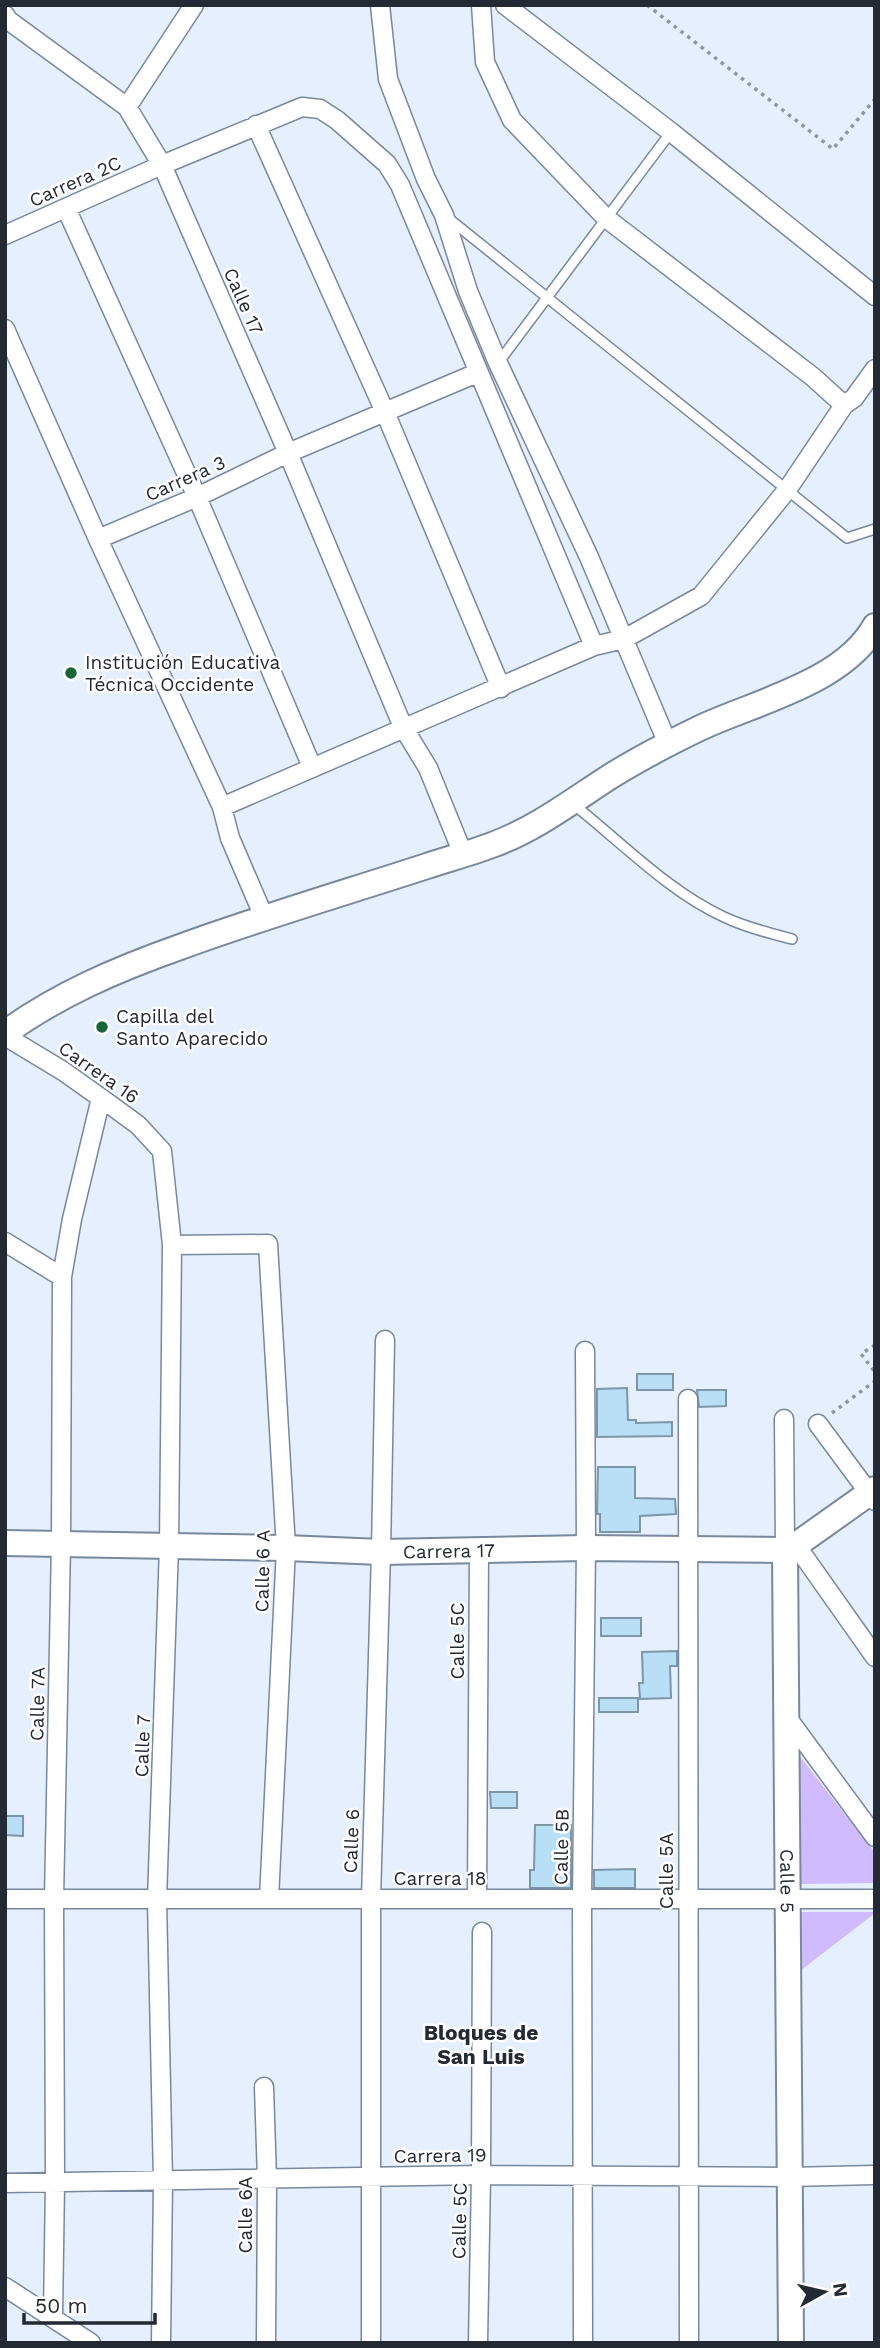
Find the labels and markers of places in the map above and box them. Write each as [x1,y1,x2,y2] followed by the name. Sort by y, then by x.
[85,651,280,696] place label: Institución Educativa Técnica Occidente
[63,665,79,681] marker: Institución Educativa Técnica Occidente
[116,1005,268,1050] place label: Capilla del Santo Aparecido
[94,1019,110,1035] marker: Capilla del Santo Aparecido

